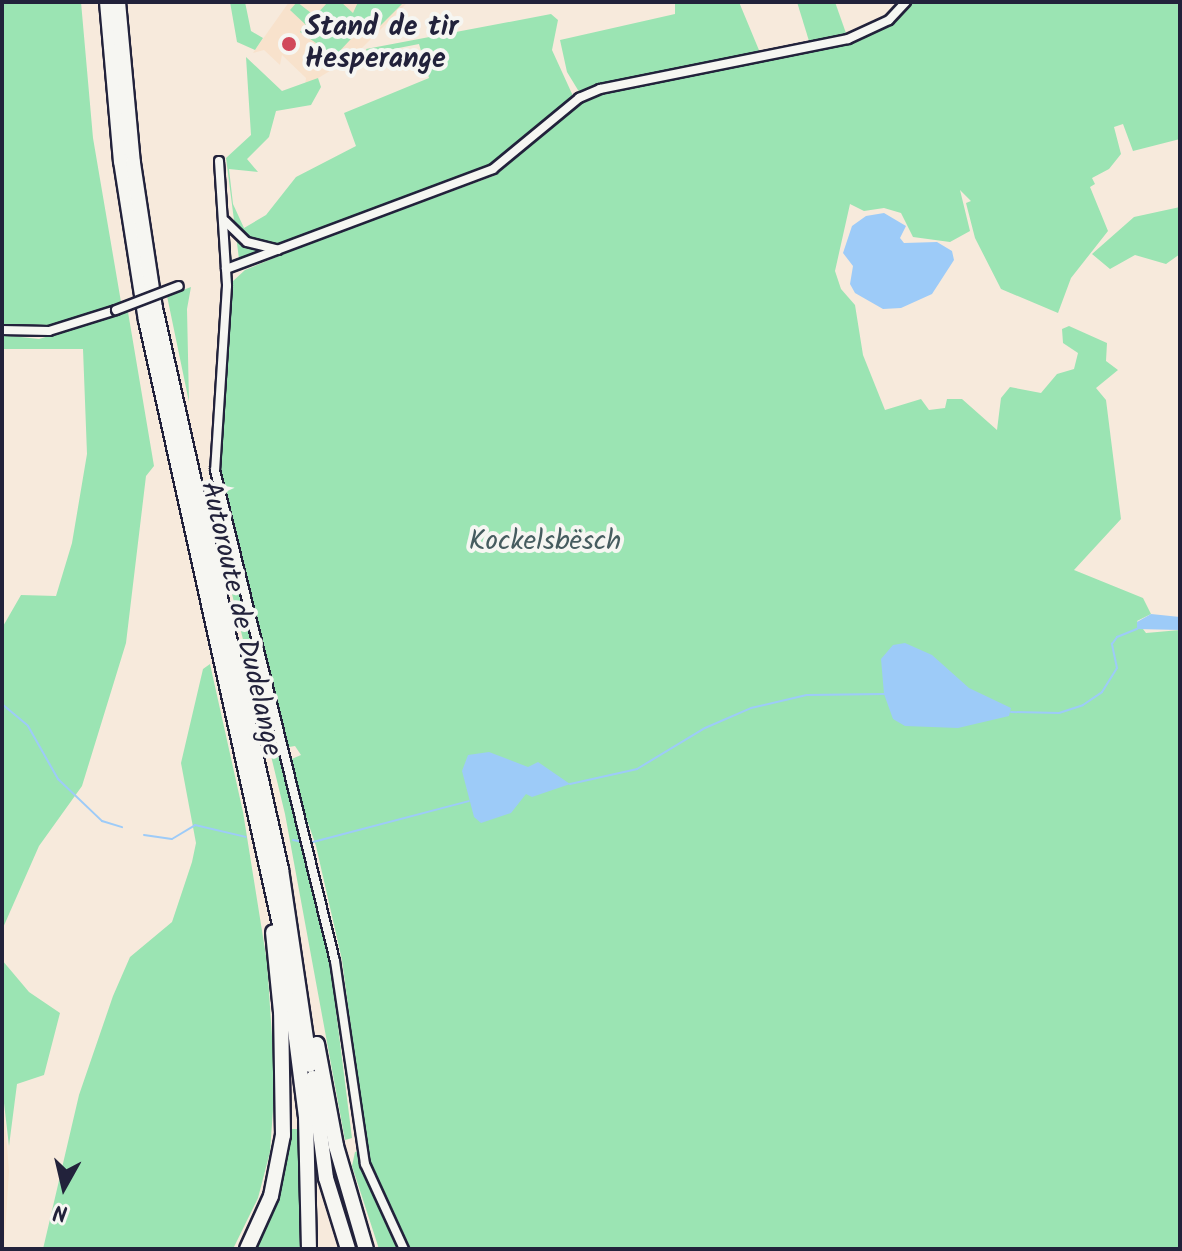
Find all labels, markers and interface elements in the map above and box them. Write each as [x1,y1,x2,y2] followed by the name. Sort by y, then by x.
[305,11,458,77] place label: Stand de tir Hesperange
[280,35,298,53] marker: Stand de tir Hesperange
[192,478,288,760] street label: Autoroute de Dudelange
[469,525,621,559] park label: Kockelsbësch
[24,1147,104,1227] north arrow
[51,1193,70,1230] text: N

